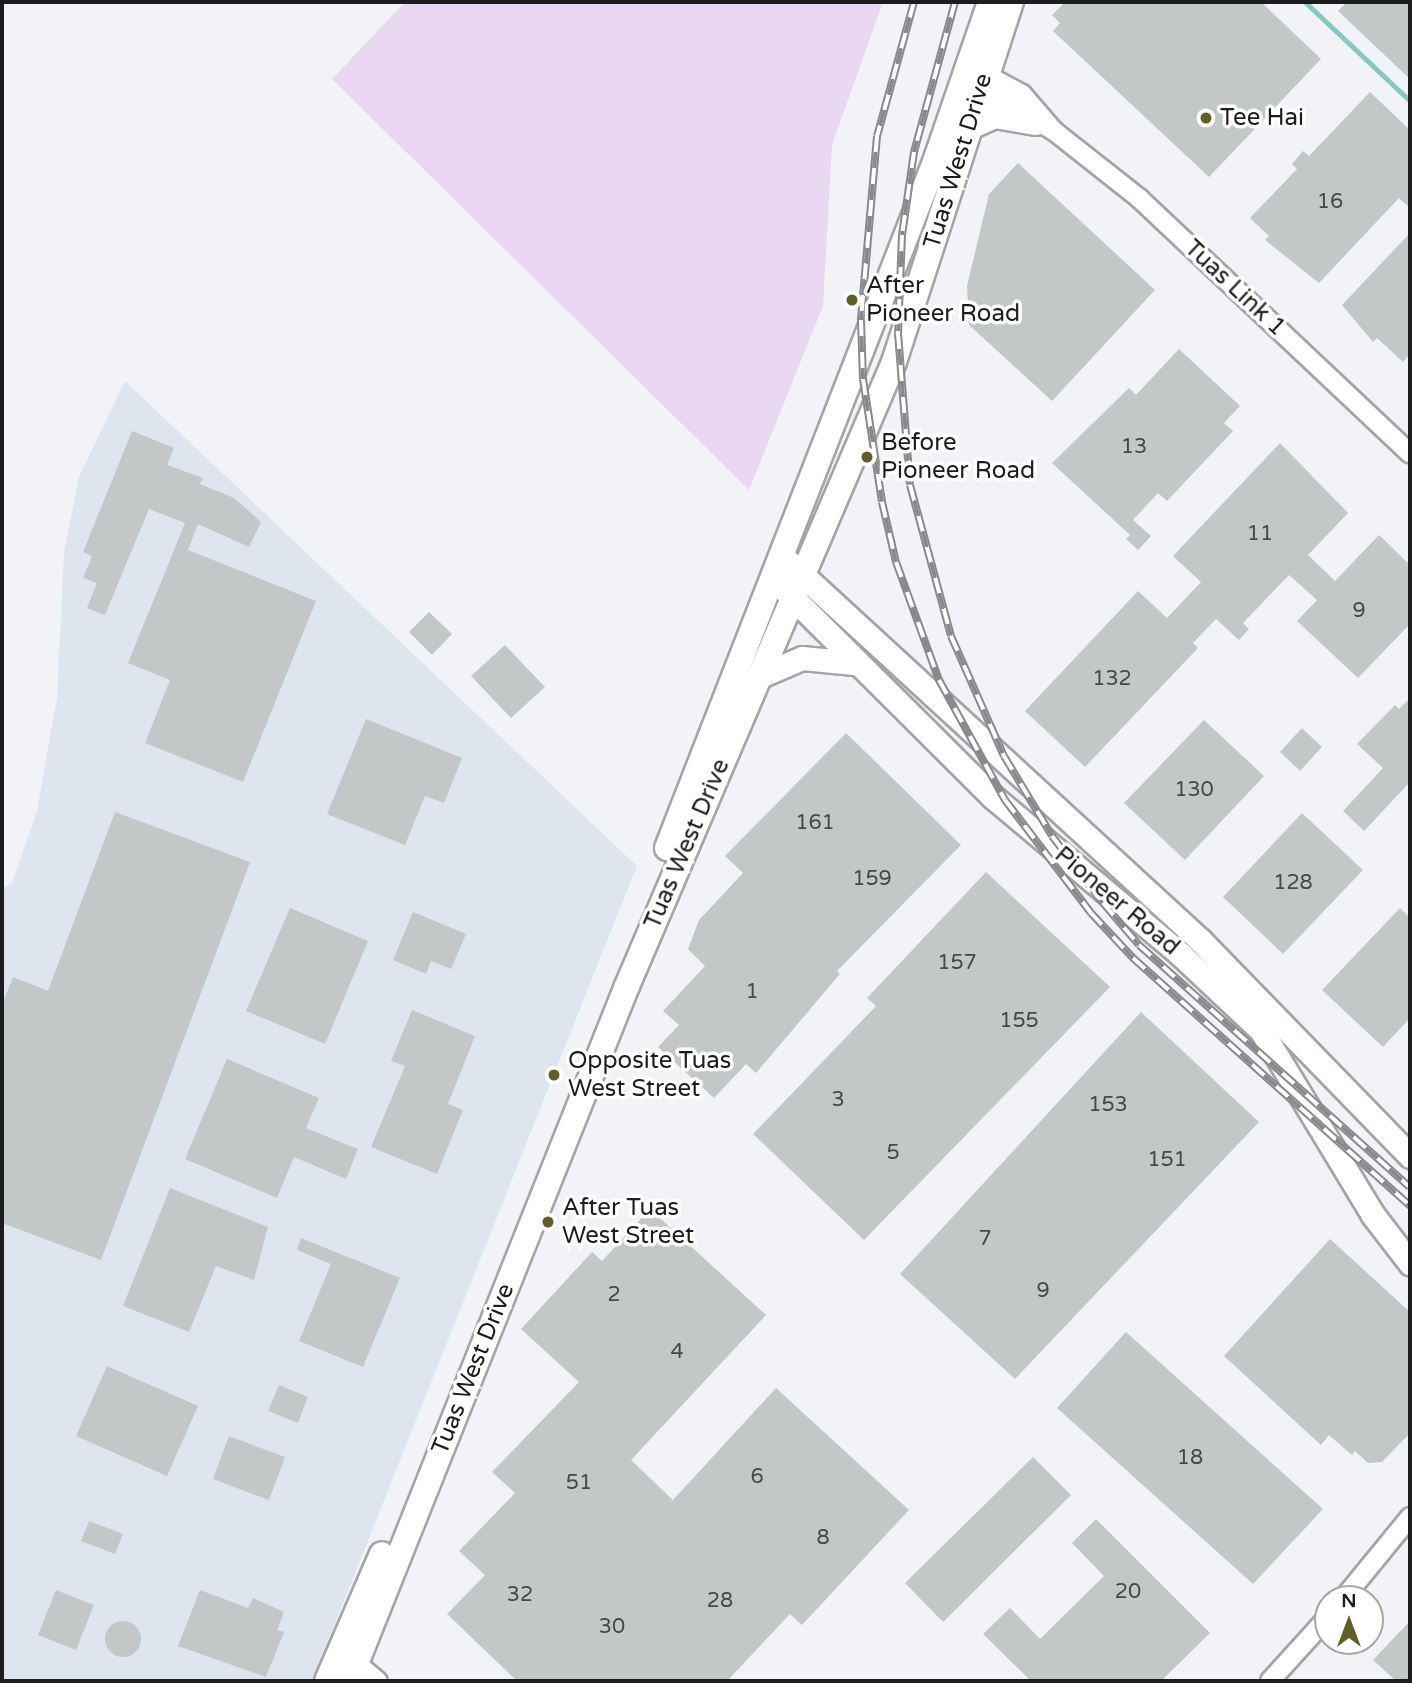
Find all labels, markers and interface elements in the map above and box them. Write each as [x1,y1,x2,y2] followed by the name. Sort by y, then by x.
[918,70,998,252] street label: Tuas West Drive
[1220,104,1304,132] place label: Tee Hai
[1198,110,1214,126] marker: Tee Hai
[1317,189,1343,215] house number: 16
[1178,234,1292,342] street label: Tuas Link 1
[866,272,1020,328] place label: After Pioneer Road
[844,292,860,308] marker: After Pioneer Road
[881,429,1035,485] place label: Before Pioneer Road
[1121,434,1147,460] house number: 13
[859,449,875,465] marker: Before Pioneer Road
[1247,521,1273,547] house number: 11
[1352,598,1366,624] house number: 9
[1092,666,1132,692] house number: 132
[638,755,736,933] street label: Tuas West Drive
[1174,777,1214,803] house number: 130
[795,810,835,836] house number: 161
[1049,840,1185,962] street label: Pioneer Road
[852,866,892,892] house number: 159
[1273,870,1313,896] house number: 128
[937,950,977,976] house number: 157
[745,979,759,1005] house number: 1
[999,1008,1039,1034] house number: 155
[568,1047,731,1103] place label: Opposite Tuas West Street
[546,1067,562,1083] marker: Opposite Tuas West Street
[831,1087,845,1113] house number: 3
[1088,1092,1128,1118] house number: 153
[886,1140,900,1166] house number: 5
[1147,1147,1187,1173] house number: 151
[562,1194,694,1250] place label: After Tuas West Street
[540,1214,556,1230] marker: After Tuas West Street
[978,1226,992,1252] house number: 7
[1036,1278,1050,1304] house number: 9
[426,1279,520,1459] street label: Tuas West Drive
[607,1282,621,1308] house number: 2
[670,1339,684,1365] house number: 4
[1177,1445,1203,1471] house number: 18
[750,1464,764,1490] house number: 6
[566,1470,592,1496] house number: 51
[816,1525,830,1551] house number: 8
[1115,1579,1141,1605] house number: 20
[507,1582,533,1608] house number: 32
[1314,1585,1384,1655] north arrow
[707,1588,733,1614] house number: 28
[1341,1590,1357,1612] text: N
[599,1614,625,1640] house number: 30

